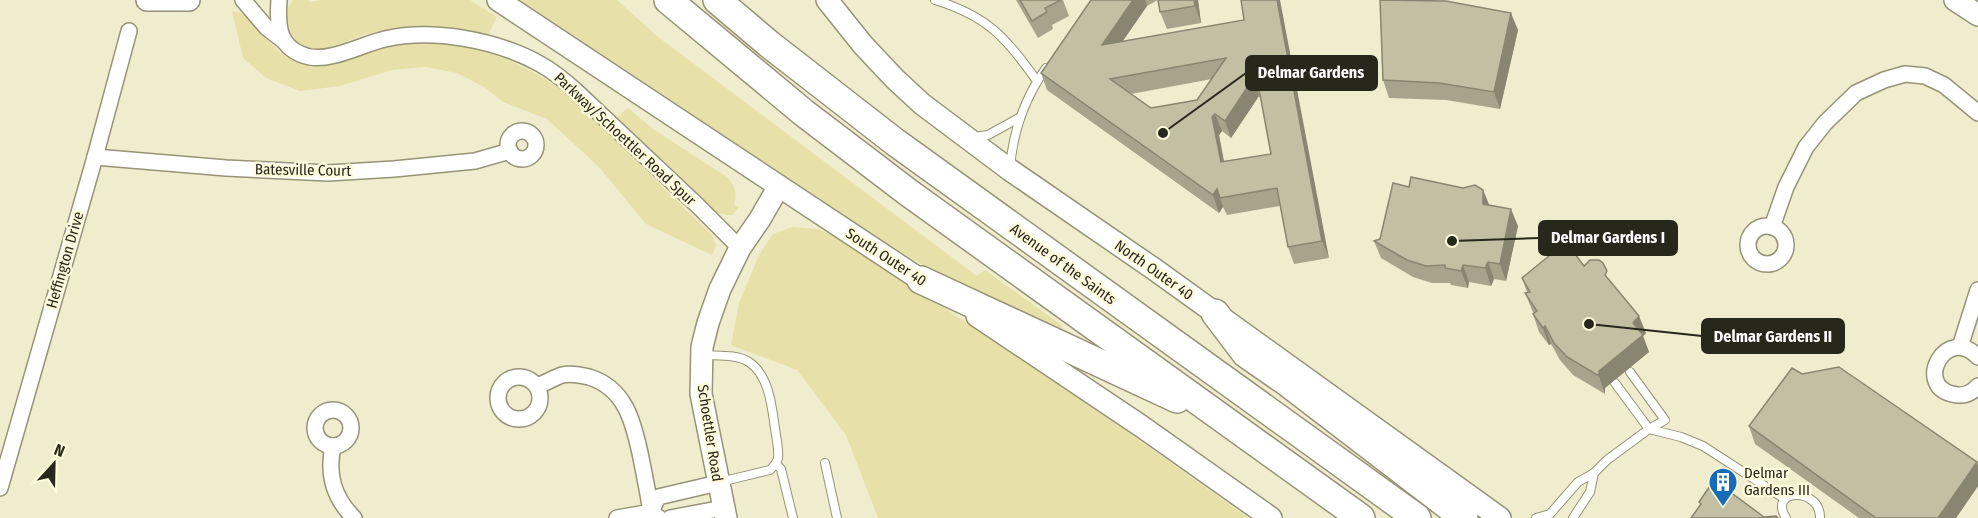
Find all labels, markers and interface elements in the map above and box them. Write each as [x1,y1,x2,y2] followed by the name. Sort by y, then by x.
[1246,56,1377,90] callout: Delmar Gardens
[1258,63,1364,82] text: Delmar Gardens
[550,69,700,210] street label: Parkway/Schoettler Road Spur
[255,160,351,180] street label: Batesville Court
[43,210,87,310] street label: Heffington Drive
[1007,220,1119,308] street label: Avenue of the Saints
[1539,221,1677,255] callout: Delmar Gardens I
[842,224,930,290] street label: South Outer 40
[1551,228,1665,247] text: Delmar Gardens I
[1111,236,1197,304] street label: North Outer 40
[1702,319,1844,353] callout: Delmar Gardens II
[1714,327,1832,346] text: Delmar Gardens II
[693,383,727,483] street label: Schoettler Road
[24,434,84,494] north arrow
[51,440,67,461] text: N
[1744,464,1810,499] place label: Delmar Gardens III
[1707,466,1739,508] building icon: Delmar Gardens III

